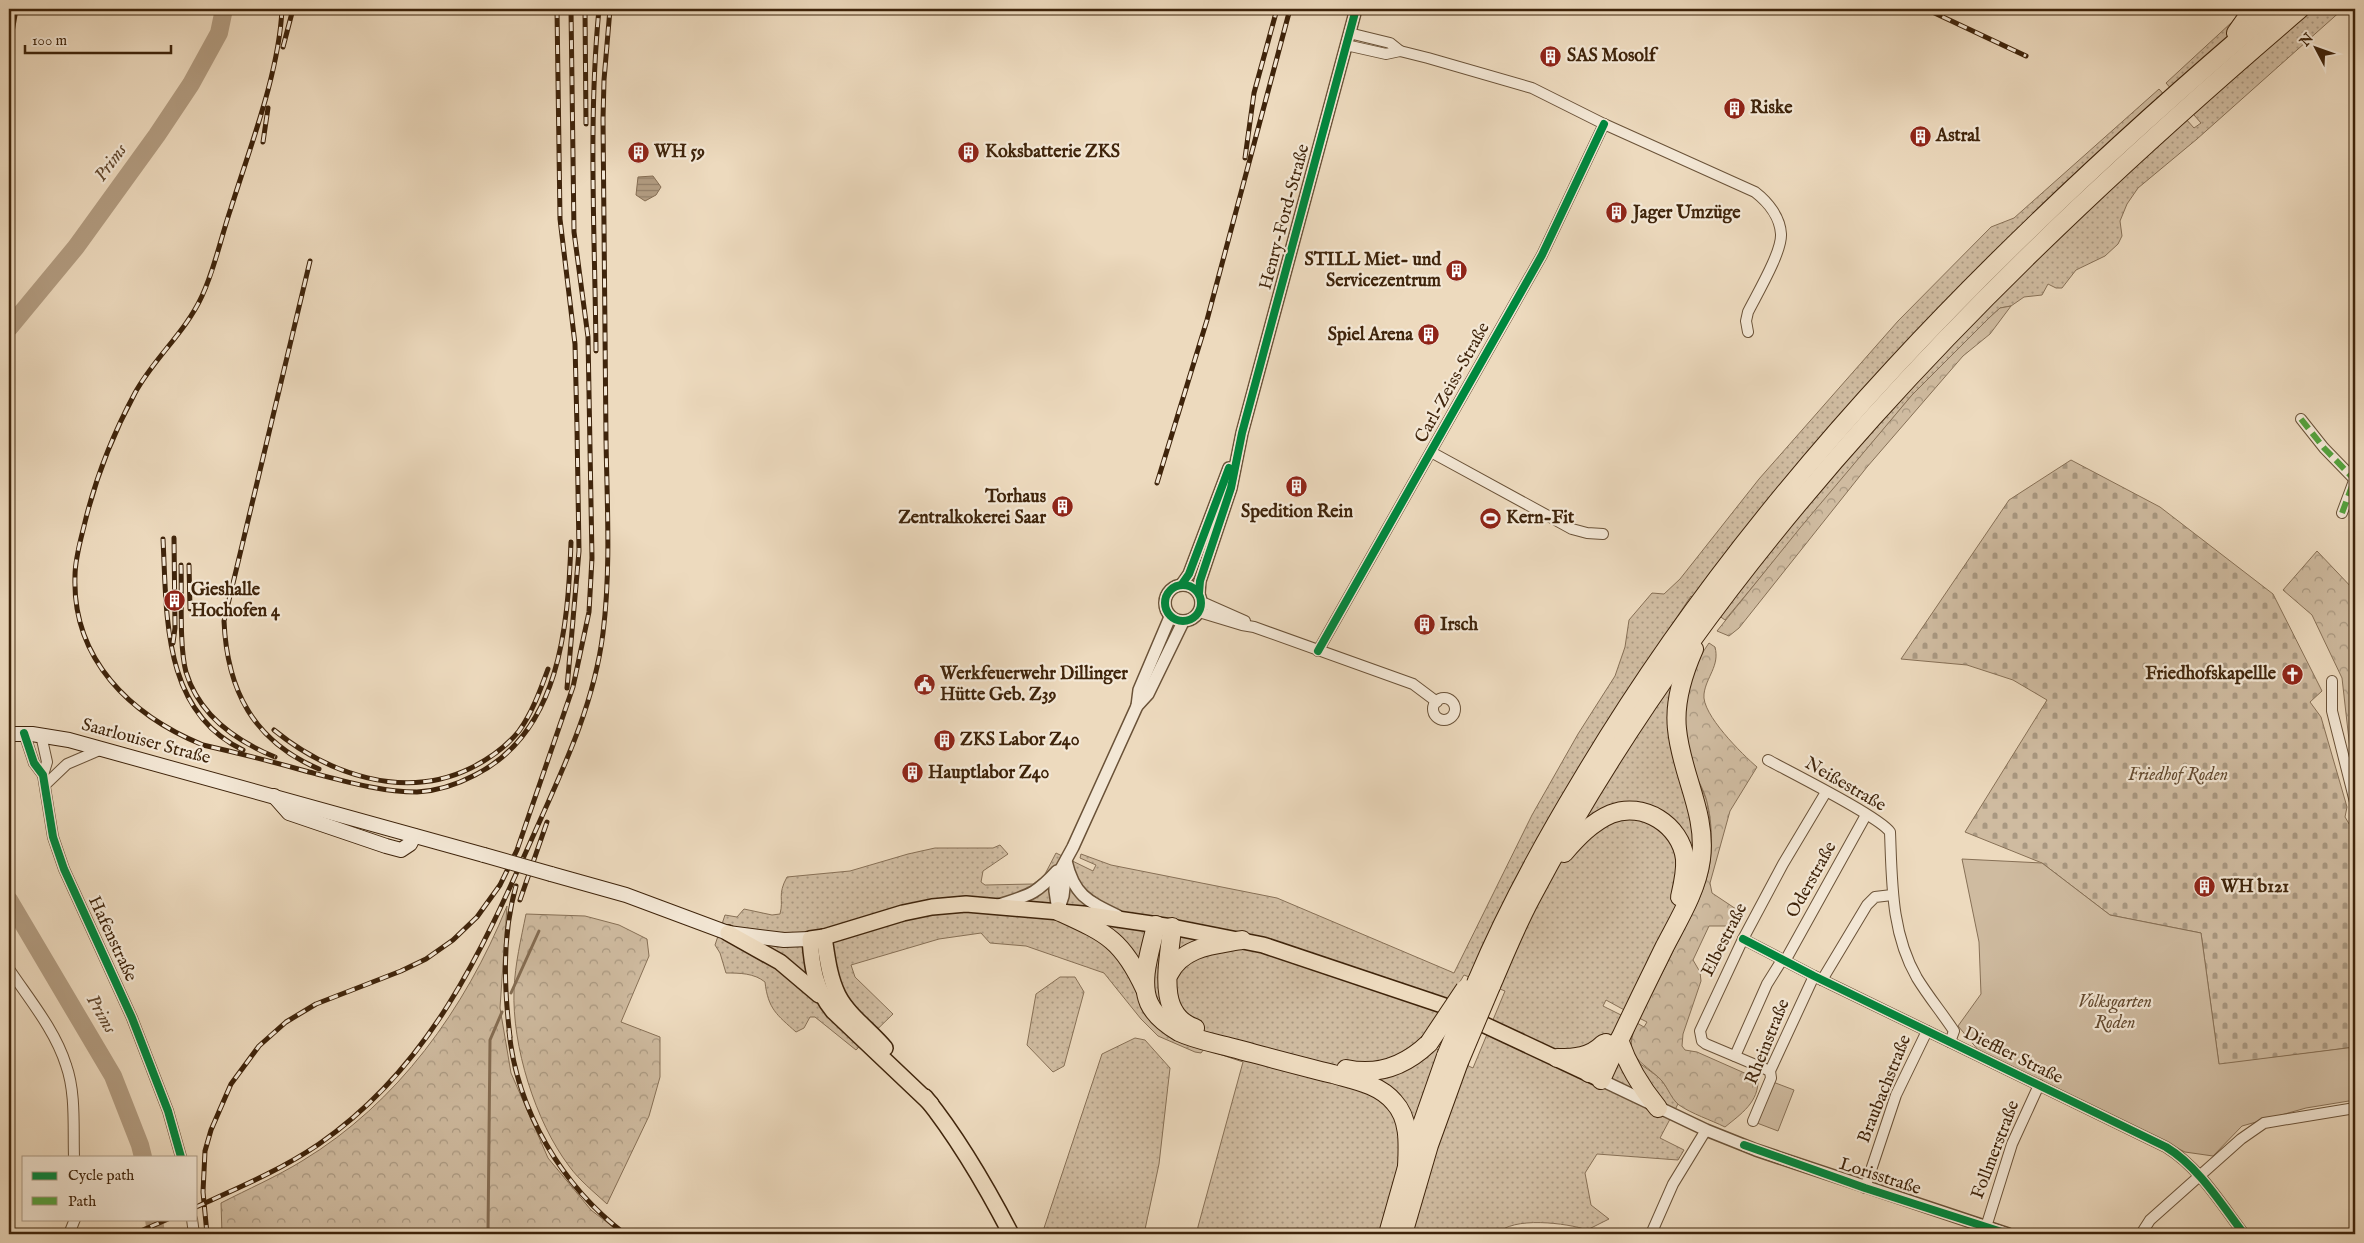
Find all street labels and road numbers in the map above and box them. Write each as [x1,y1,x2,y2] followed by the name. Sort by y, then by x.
[1255,142,1315,292] street label: Henry-Ford-Straße
[1410,319,1496,447] street label: Carl-Zeiss-Straße
[79,714,213,770] street label: Saarlouiser Straße
[1800,752,1890,818] street label: Neißestraße
[1782,838,1842,922] street label: Oderstraße
[82,892,142,986] street label: Hafenstraße
[1697,899,1753,981] street label: Elbestraße
[1740,996,1796,1088] street label: Rheinstraße
[1960,1022,2066,1090] street label: Dieffler Straße
[1853,1031,1917,1147] street label: Braubachstraße
[1967,1097,2025,1203] street label: Follmerstraße
[1836,1153,1924,1201] street label: Lorisstraße

